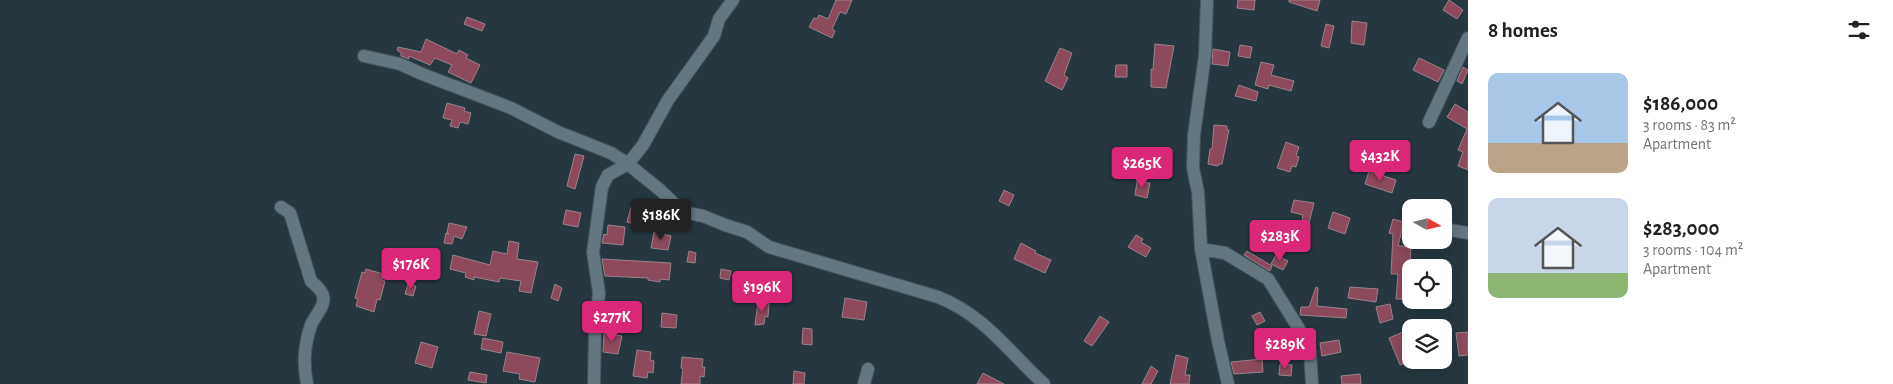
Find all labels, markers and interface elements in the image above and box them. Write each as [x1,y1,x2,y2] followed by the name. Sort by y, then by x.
[1845,16,1873,44] icon: filters
[1488,20,1558,41] text: 8 homes
[1528,93,1588,153] icon: home
[1643,93,1718,114] text: $186,000
[1643,117,1736,133] text: 3 rooms · 83 m²
[1643,136,1711,152] text: Apartment
[1345,140,1415,182] pin: $432K
[1107,146,1177,189] pin: $265K
[1360,148,1400,164] text: $432K
[1123,155,1161,171] text: $265K
[626,198,696,241] pin: $186K
[1402,199,1452,249] north arrow
[1402,199,1452,369] map controls
[642,207,680,223] text: $186K
[1528,218,1588,278] icon: home
[1643,218,1719,239] text: $283,000
[1245,220,1315,262] pin: $283K
[1261,228,1299,244] text: $283K
[1643,242,1743,258] text: 3 rooms · 104 m²
[376,248,446,290] pin: $176K
[393,256,429,272] text: $176K
[1402,259,1452,309] button: locate
[1643,261,1711,277] text: Apartment
[727,270,797,313] pin: $196K
[743,279,781,295] text: $196K
[577,300,647,343] pin: $277K
[593,309,631,325] text: $277K
[1402,319,1452,369] button: layers
[1250,328,1320,370] pin: $289K
[1265,336,1305,352] text: $289K

